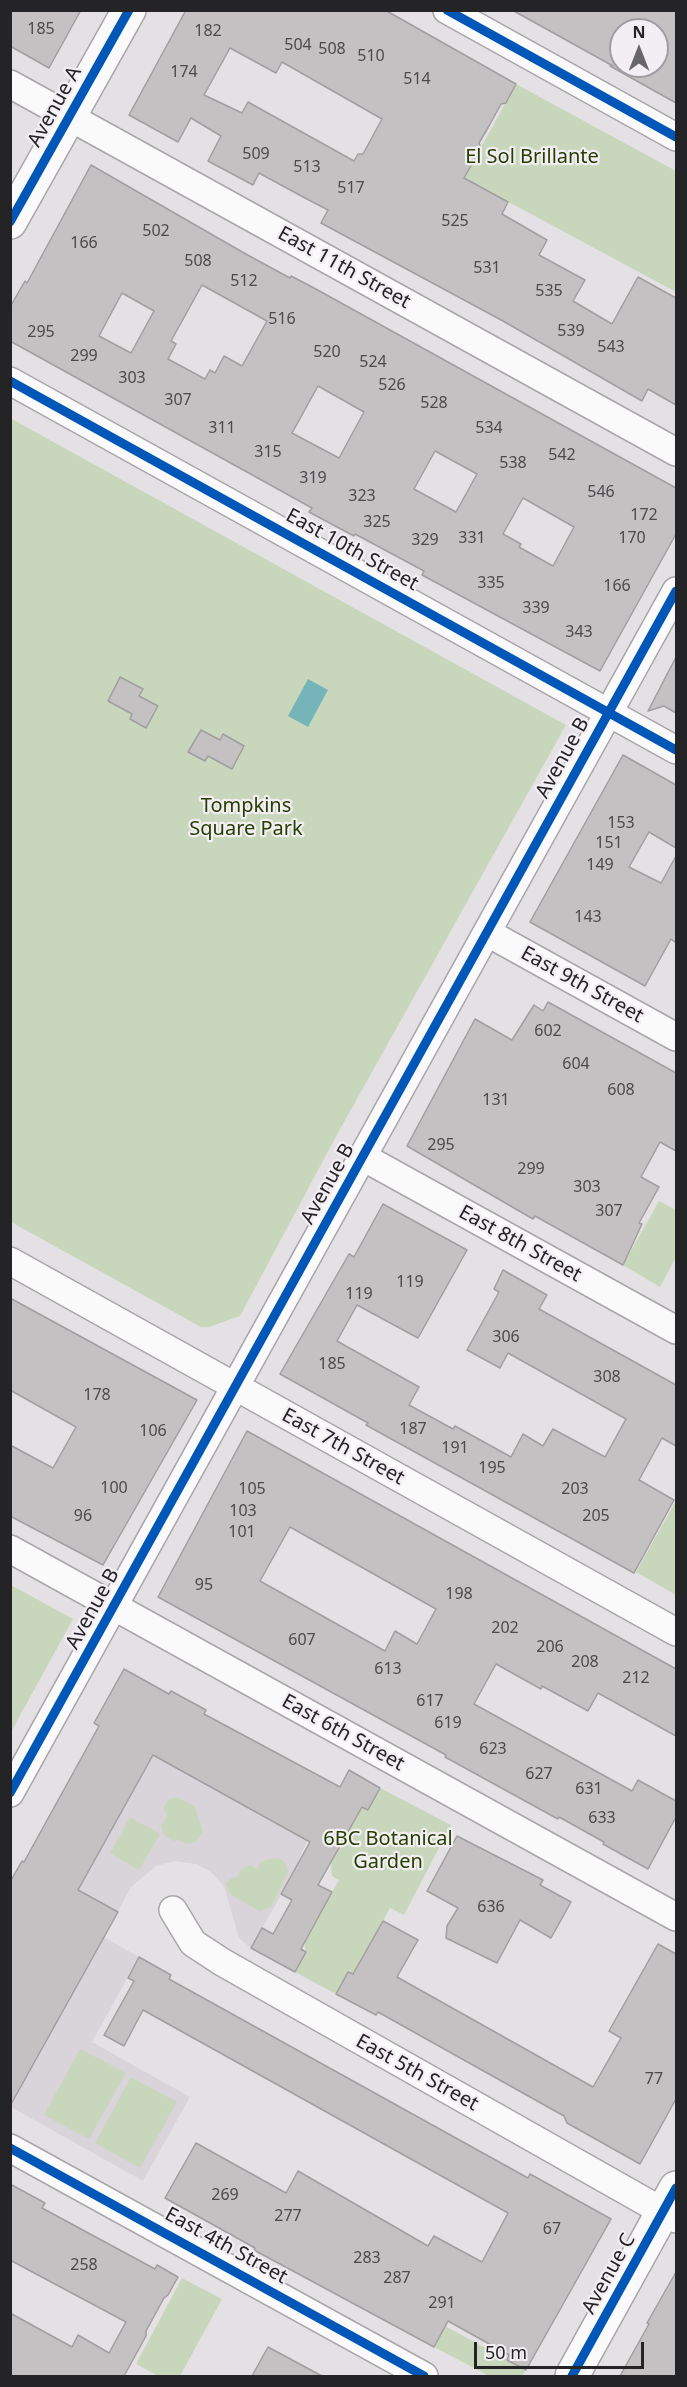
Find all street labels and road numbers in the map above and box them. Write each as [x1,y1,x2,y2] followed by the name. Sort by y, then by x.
[23,63,87,151] street label: Avenue A
[274,222,414,314] street label: East 11th Street
[282,504,422,596] street label: East 10th Street
[531,714,595,802] street label: Avenue B
[517,941,647,1029] street label: East 9th Street
[296,1140,360,1228] street label: Avenue B
[455,1200,585,1288] street label: East 8th Street
[278,1403,408,1491] street label: East 7th Street
[61,1565,125,1653] street label: Avenue B
[278,1689,408,1777] street label: East 6th Street
[352,2029,482,2117] street label: East 5th Street
[161,2202,291,2290] street label: East 4th Street
[577,2230,641,2318] street label: Avenue C

